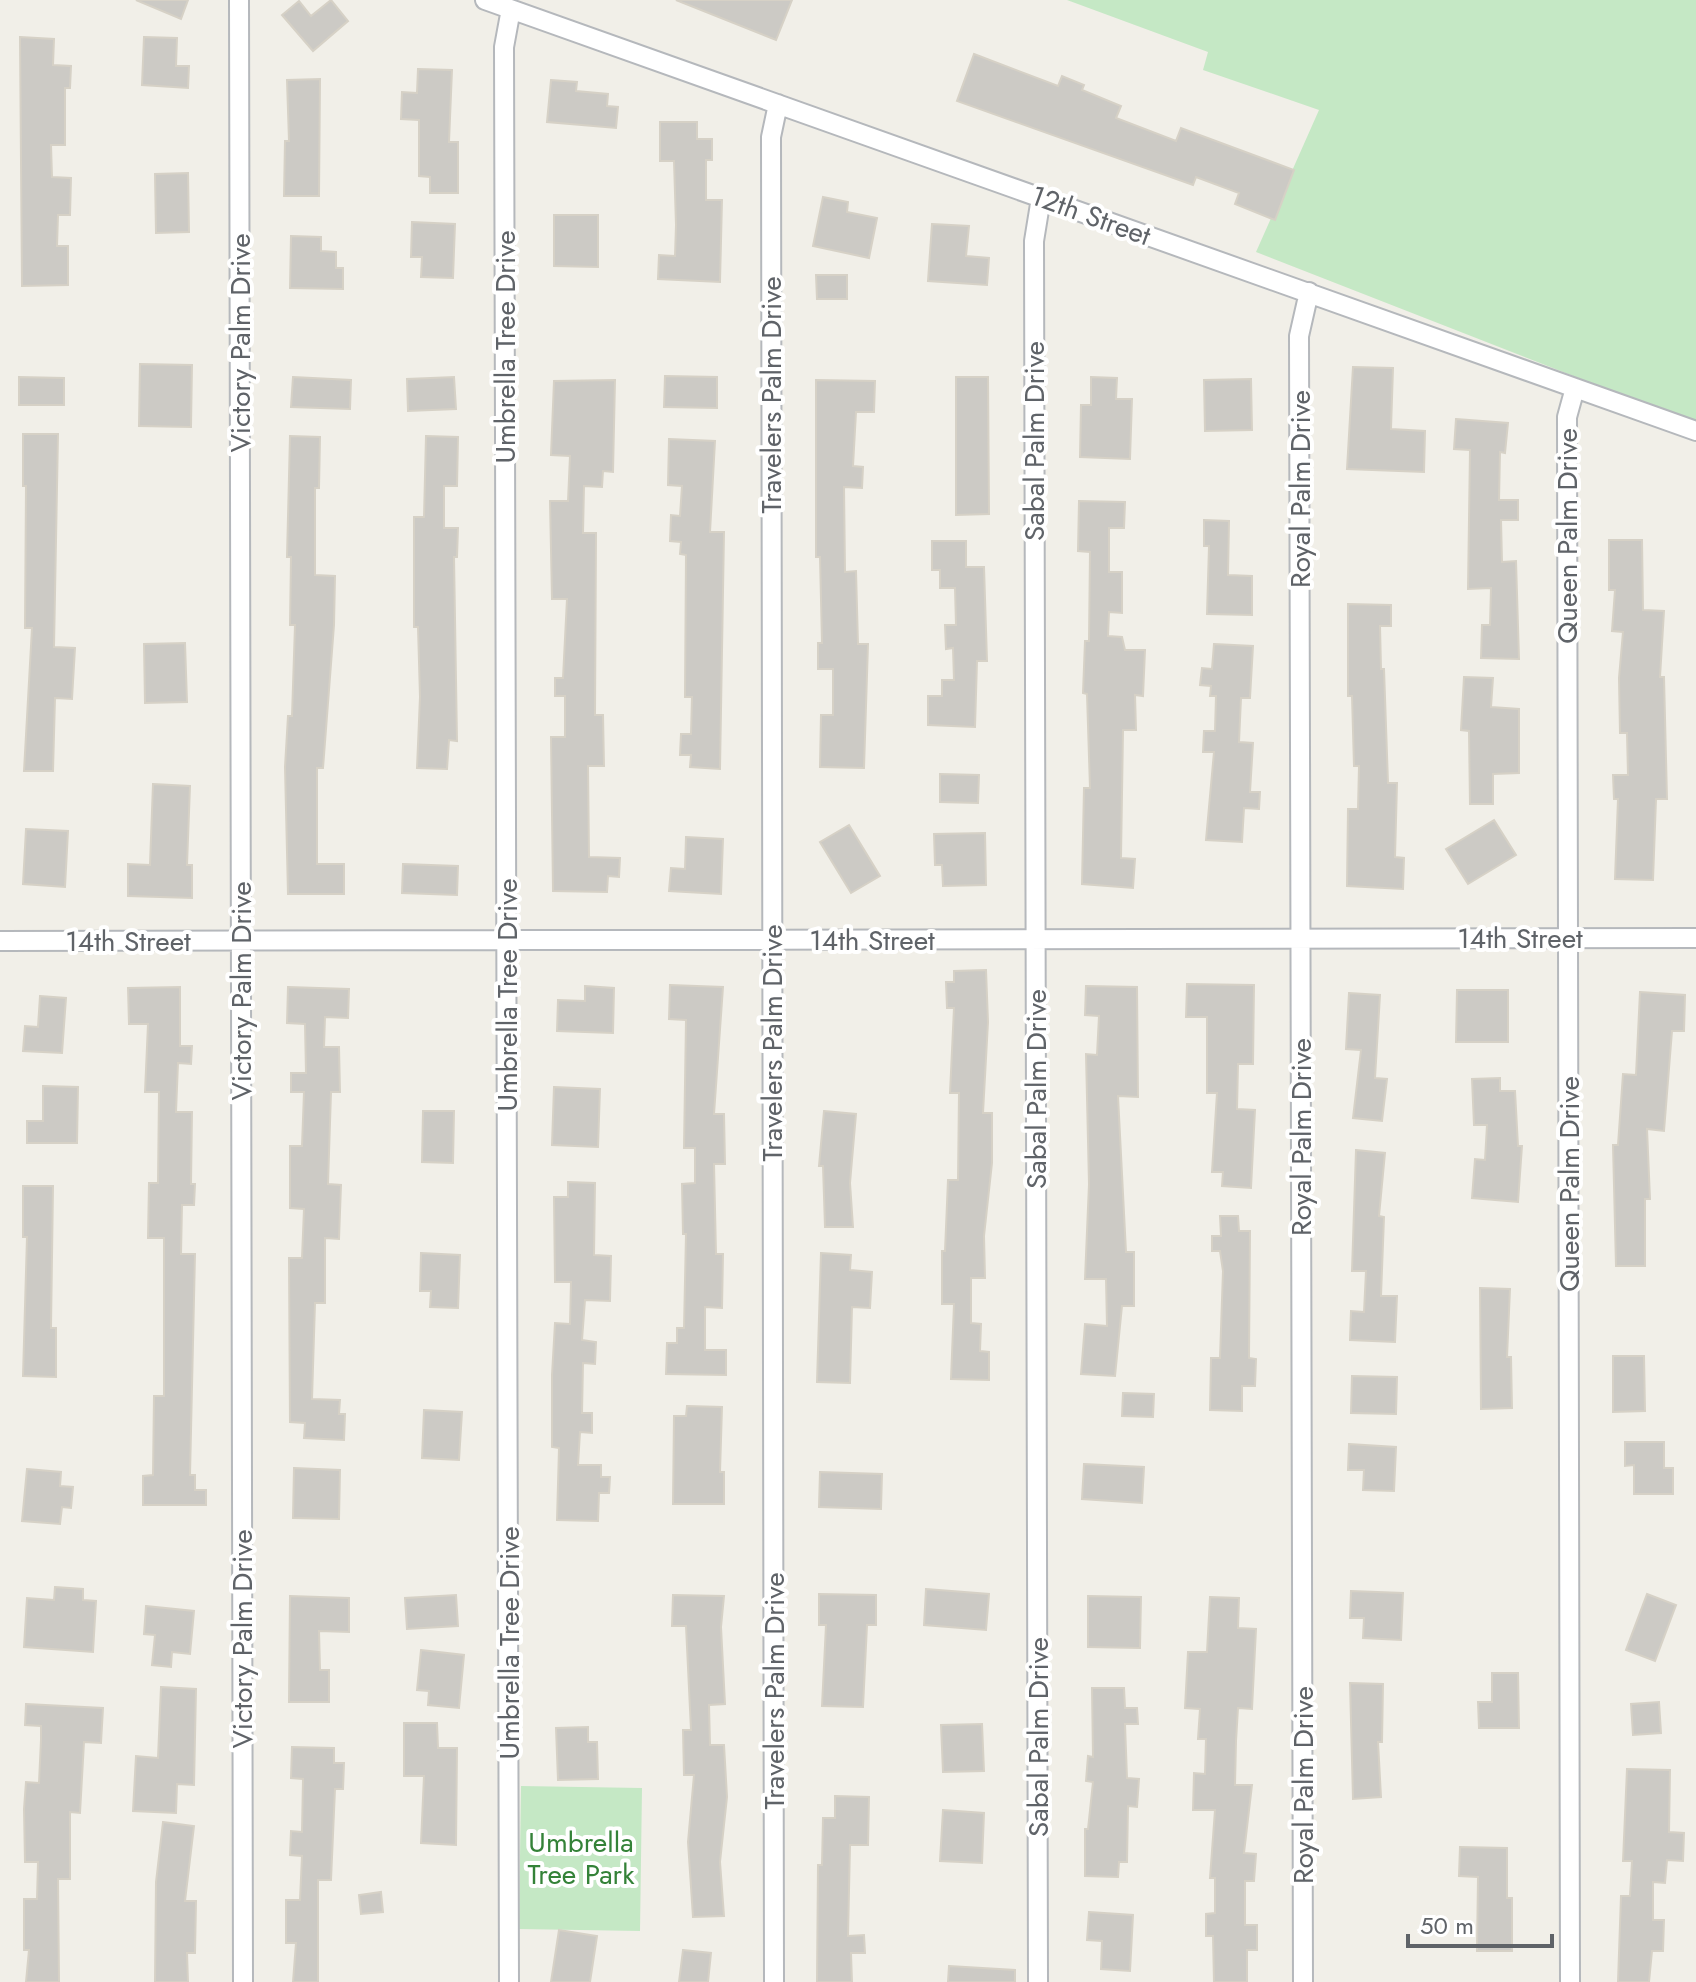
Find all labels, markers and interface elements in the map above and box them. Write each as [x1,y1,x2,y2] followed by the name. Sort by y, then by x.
[1025,175,1157,256] street label: 12th Street
[485,230,526,464] street label: Umbrella Tree Drive
[220,233,261,453] street label: Victory Palm Drive
[751,276,792,514] street label: Travelers Palm Drive
[1014,341,1055,541] street label: Sabal Palm Drive
[1280,390,1321,588] street label: Royal Palm Drive
[1547,428,1588,644] street label: Queen Palm Drive
[487,878,528,1112] street label: Umbrella Tree Drive
[221,881,262,1101] street label: Victory Palm Drive
[1457,918,1583,959] street label: 14th Street
[809,920,935,961] street label: 14th Street
[65,921,191,962] street label: 14th Street
[752,924,793,1162] street label: Travelers Palm Drive
[1016,989,1057,1189] street label: Sabal Palm Drive
[1281,1038,1322,1236] street label: Royal Palm Drive
[1549,1076,1590,1292] street label: Queen Palm Drive
[489,1526,530,1760] street label: Umbrella Tree Drive
[222,1529,263,1749] street label: Victory Palm Drive
[754,1572,795,1810] street label: Travelers Palm Drive
[1018,1637,1059,1837] street label: Sabal Palm Drive
[1283,1686,1324,1884] street label: Royal Palm Drive
[527,1822,635,1895] park label: Umbrella Tree Park
[1408,1898,1552,1948] scale bar
[1420,1908,1474,1943] text: 50 m

